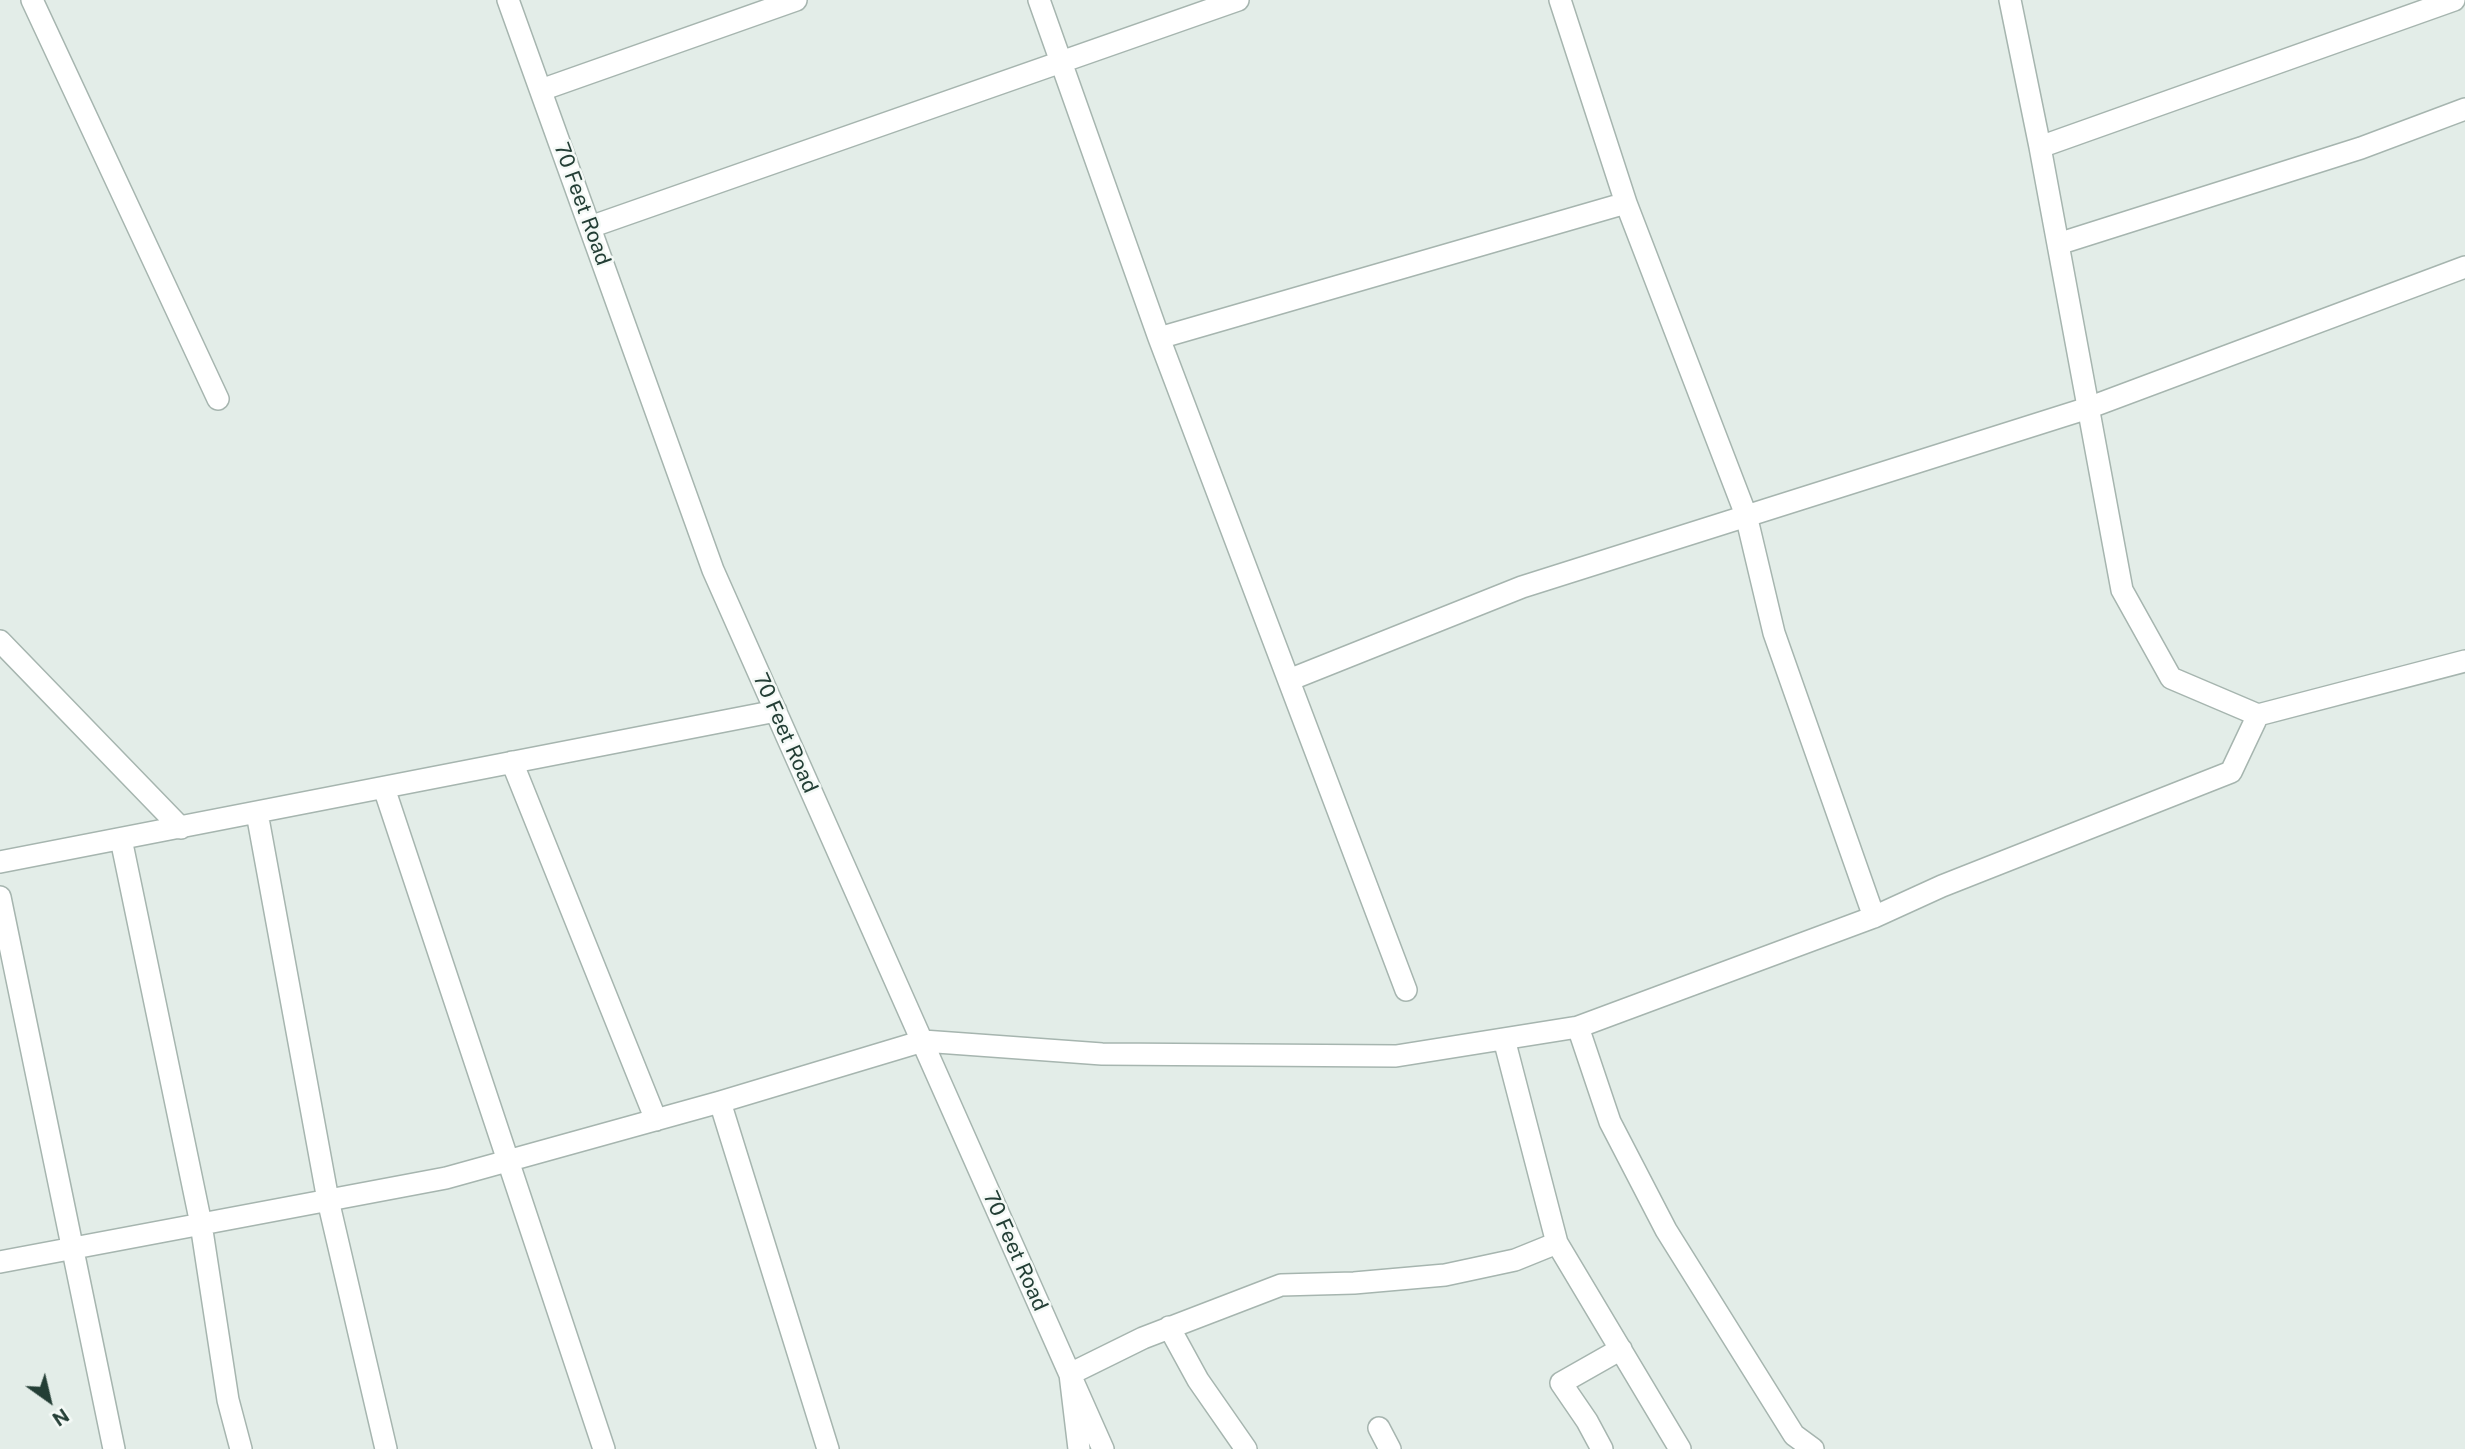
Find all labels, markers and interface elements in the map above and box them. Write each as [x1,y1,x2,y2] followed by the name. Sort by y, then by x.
[548,139,616,269] street label: 70 Feet Road
[747,669,823,797] street label: 70 Feet Road
[977,1187,1053,1315] street label: 70 Feet Road
[14,1365,84,1435] north arrow
[48,1404,73,1431] text: N

